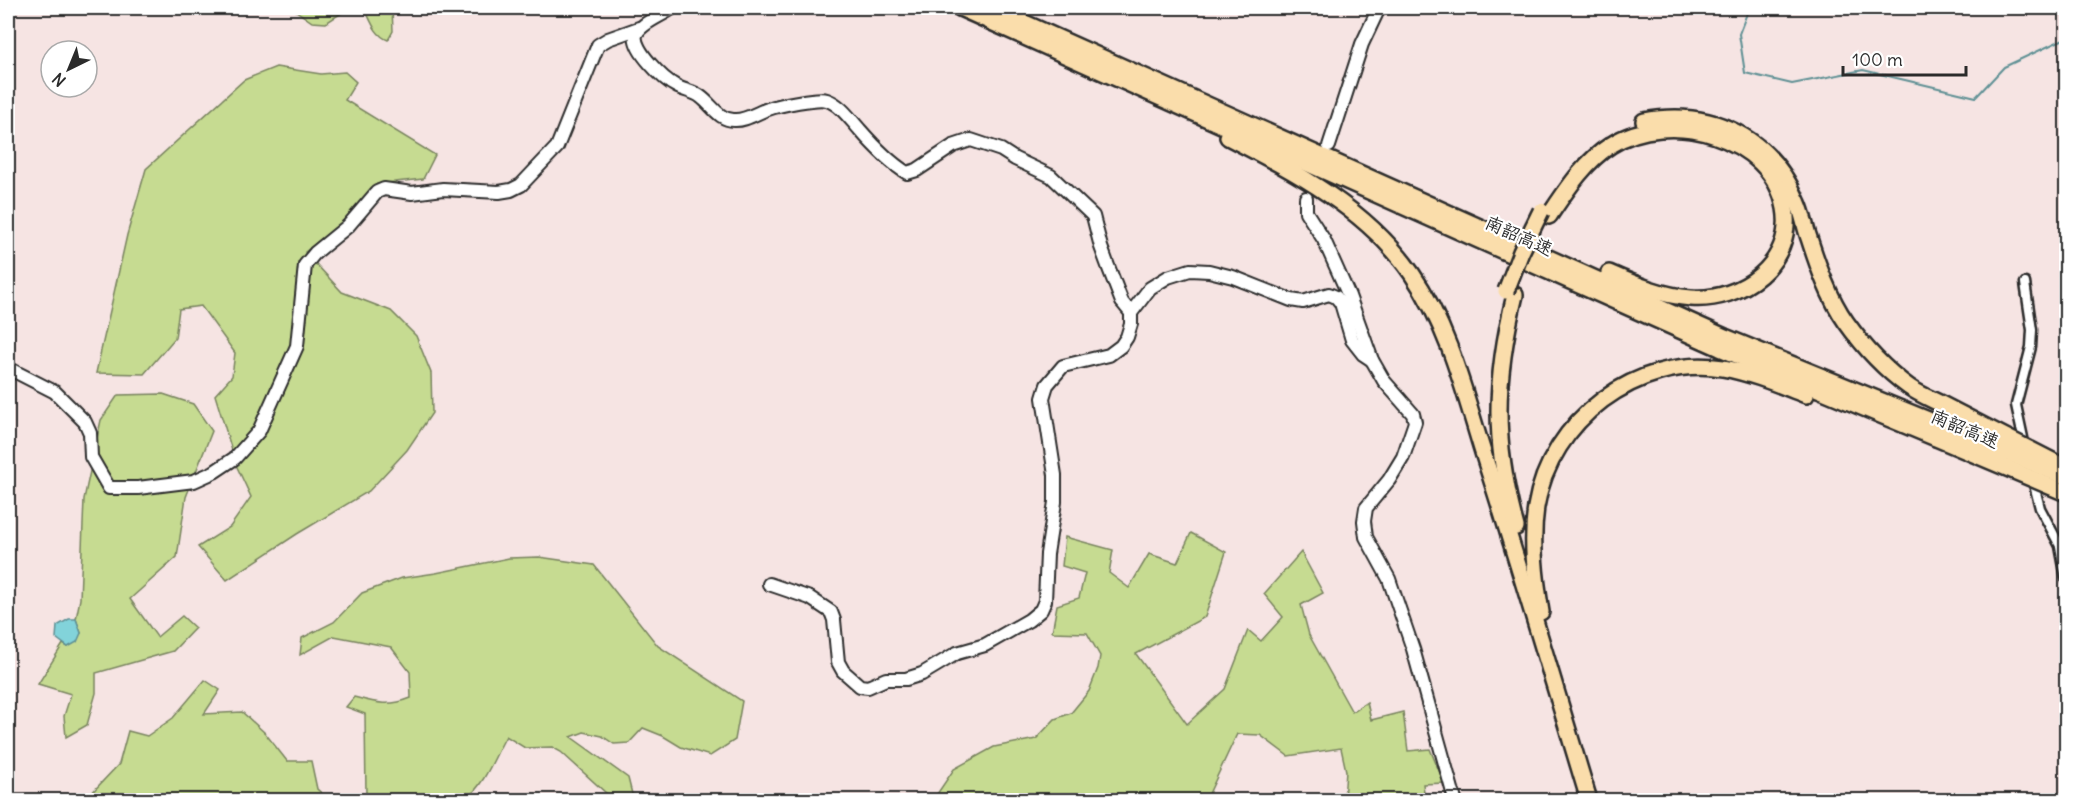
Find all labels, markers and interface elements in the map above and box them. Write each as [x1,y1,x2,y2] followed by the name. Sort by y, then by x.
[39,39,99,99] north arrow
[1843,39,1966,77] scale bar
[1852,48,1903,71] text: 100 m
[48,69,70,91] text: N
[1482,210,1557,261] street label: 南韶高速
[1928,404,2003,453] street label: 南韶高速

